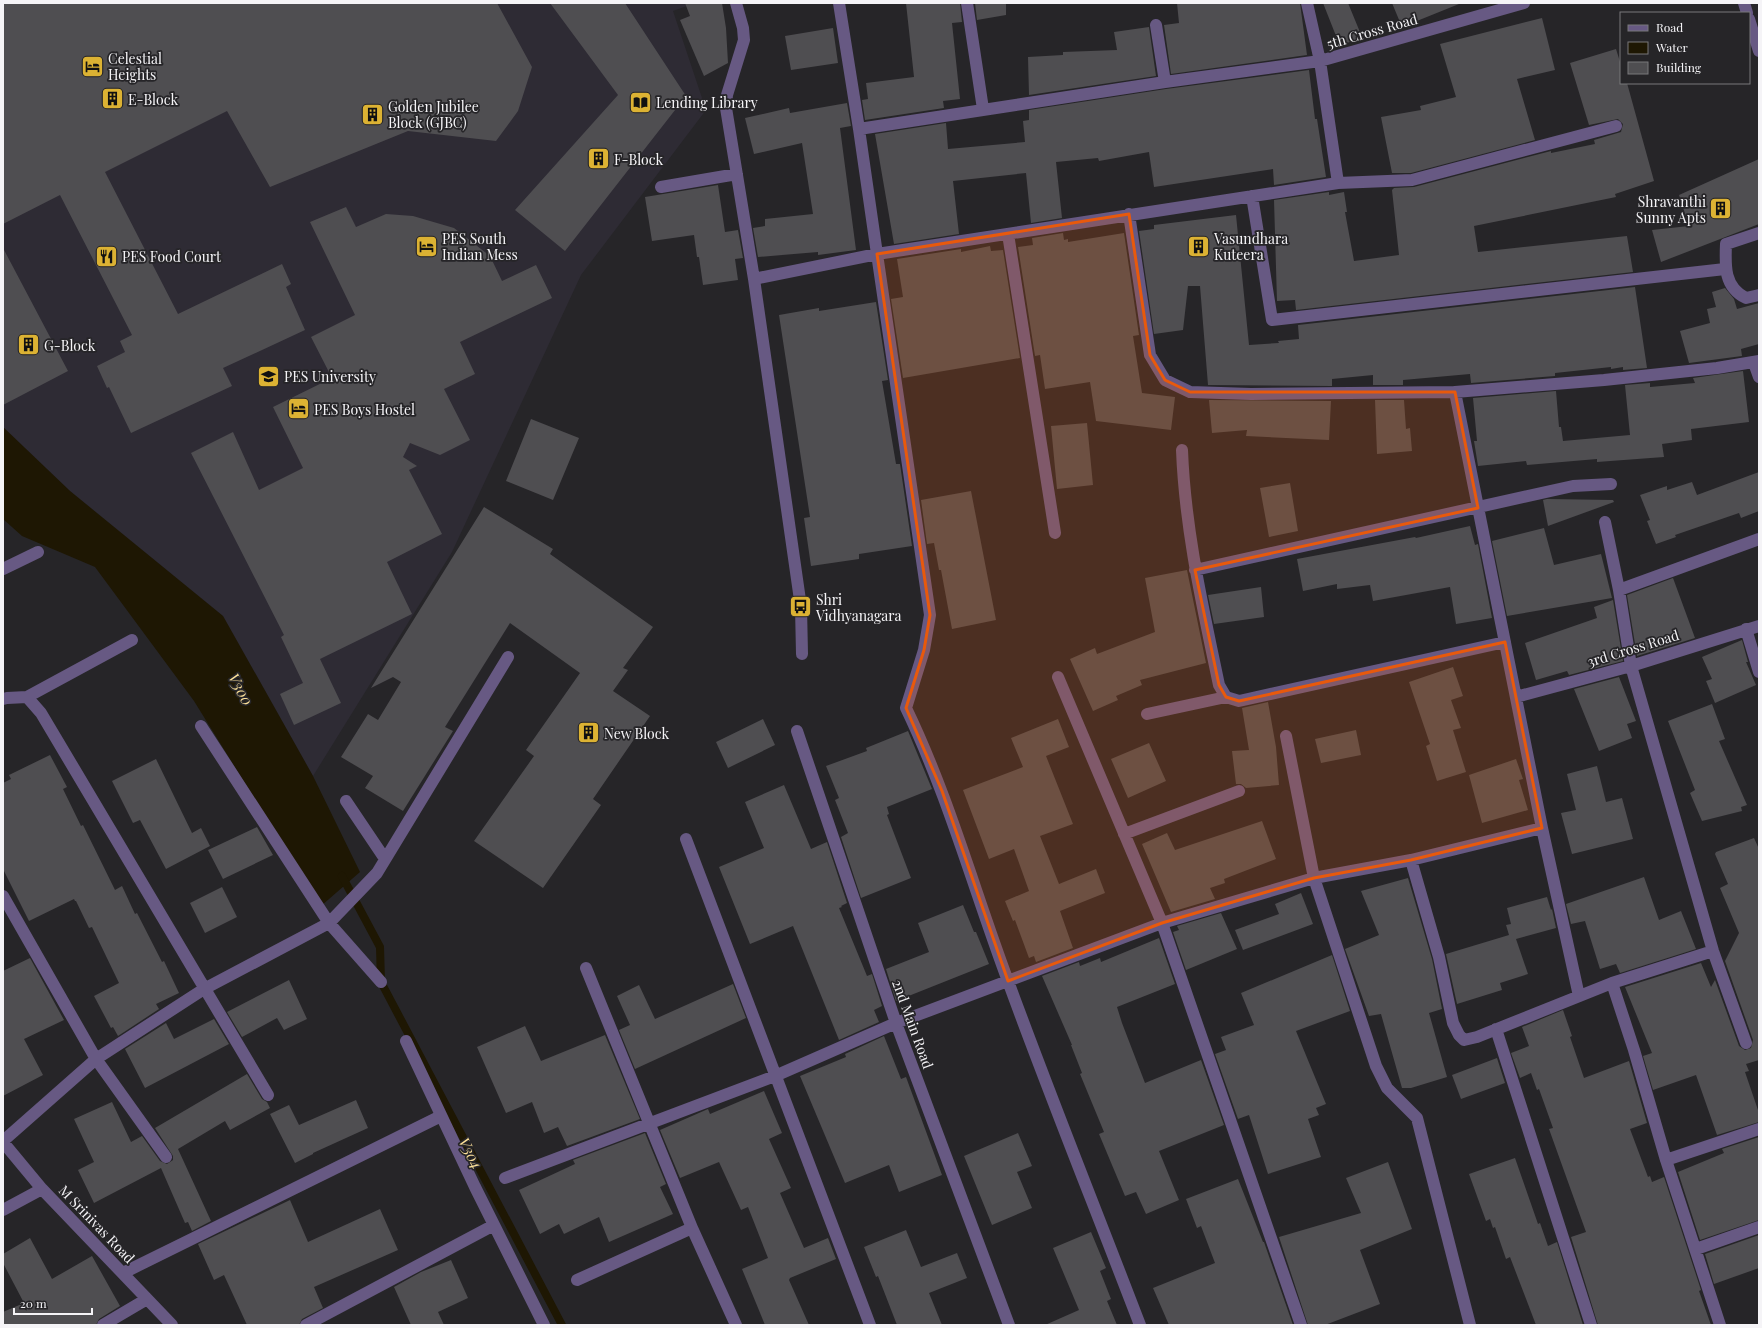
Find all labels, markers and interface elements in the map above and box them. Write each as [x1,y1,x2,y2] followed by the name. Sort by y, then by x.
[1324,9,1420,53] street label: 5th Cross Road
[1620,12,1750,84] legend
[1656,19,1683,35] text: Road
[1655,39,1689,55] text: Water
[108,49,162,84] place label: Celestial Heights
[79,53,105,79] hotel icon: Celestial Heights
[1656,59,1702,75] text: Building
[99,86,125,112] building icon: E-Block
[627,89,653,115] library icon: Lending Library
[128,90,178,109] place label: E-Block
[656,93,758,112] place label: Lending Library
[388,97,479,132] place label: Golden Jubilee Block (GJBC)
[359,101,385,127] building icon: Golden Jubilee Block (GJBC)
[586,146,612,172] building icon: F-Block
[614,150,664,169] place label: F-Block
[1636,192,1706,227] place label: Shravanthi Sunny Apts
[1708,196,1734,222] building icon: Shravanthi Sunny Apts
[442,229,518,264] place label: PES South Indian Mess
[1213,229,1288,264] place label: Vasundhara Kuteera
[413,233,439,259] hotel icon: PES South Indian Mess
[1185,233,1211,259] building icon: Vasundhara Kuteera
[93,243,119,269] restaurant icon: PES Food Court
[122,247,222,266] place label: PES Food Court
[16,332,42,358] building icon: G-Block
[44,336,96,355] place label: G-Block
[255,363,281,389] school or university icon: PES University
[284,367,376,386] place label: PES University
[285,396,311,422] hotel icon: PES Boys Hostel
[314,400,415,419] place label: PES Boys Hostel
[815,590,901,625] place label: Shri Vidhyanagara
[788,594,814,620] bus stop icon: Shri Vidhyanagara
[1585,625,1681,671] street label: 3rd Cross Road
[224,669,258,709] water label: V300
[575,720,601,746] building icon: New Block
[604,724,669,743] place label: New Block
[888,977,938,1071] street label: 2nd Main Road
[454,1134,488,1172] water label: V304
[55,1181,139,1267] street label: M Srinivas Road
[14,1290,92,1316] scale bar
[20,1295,47,1311] text: 20 m

